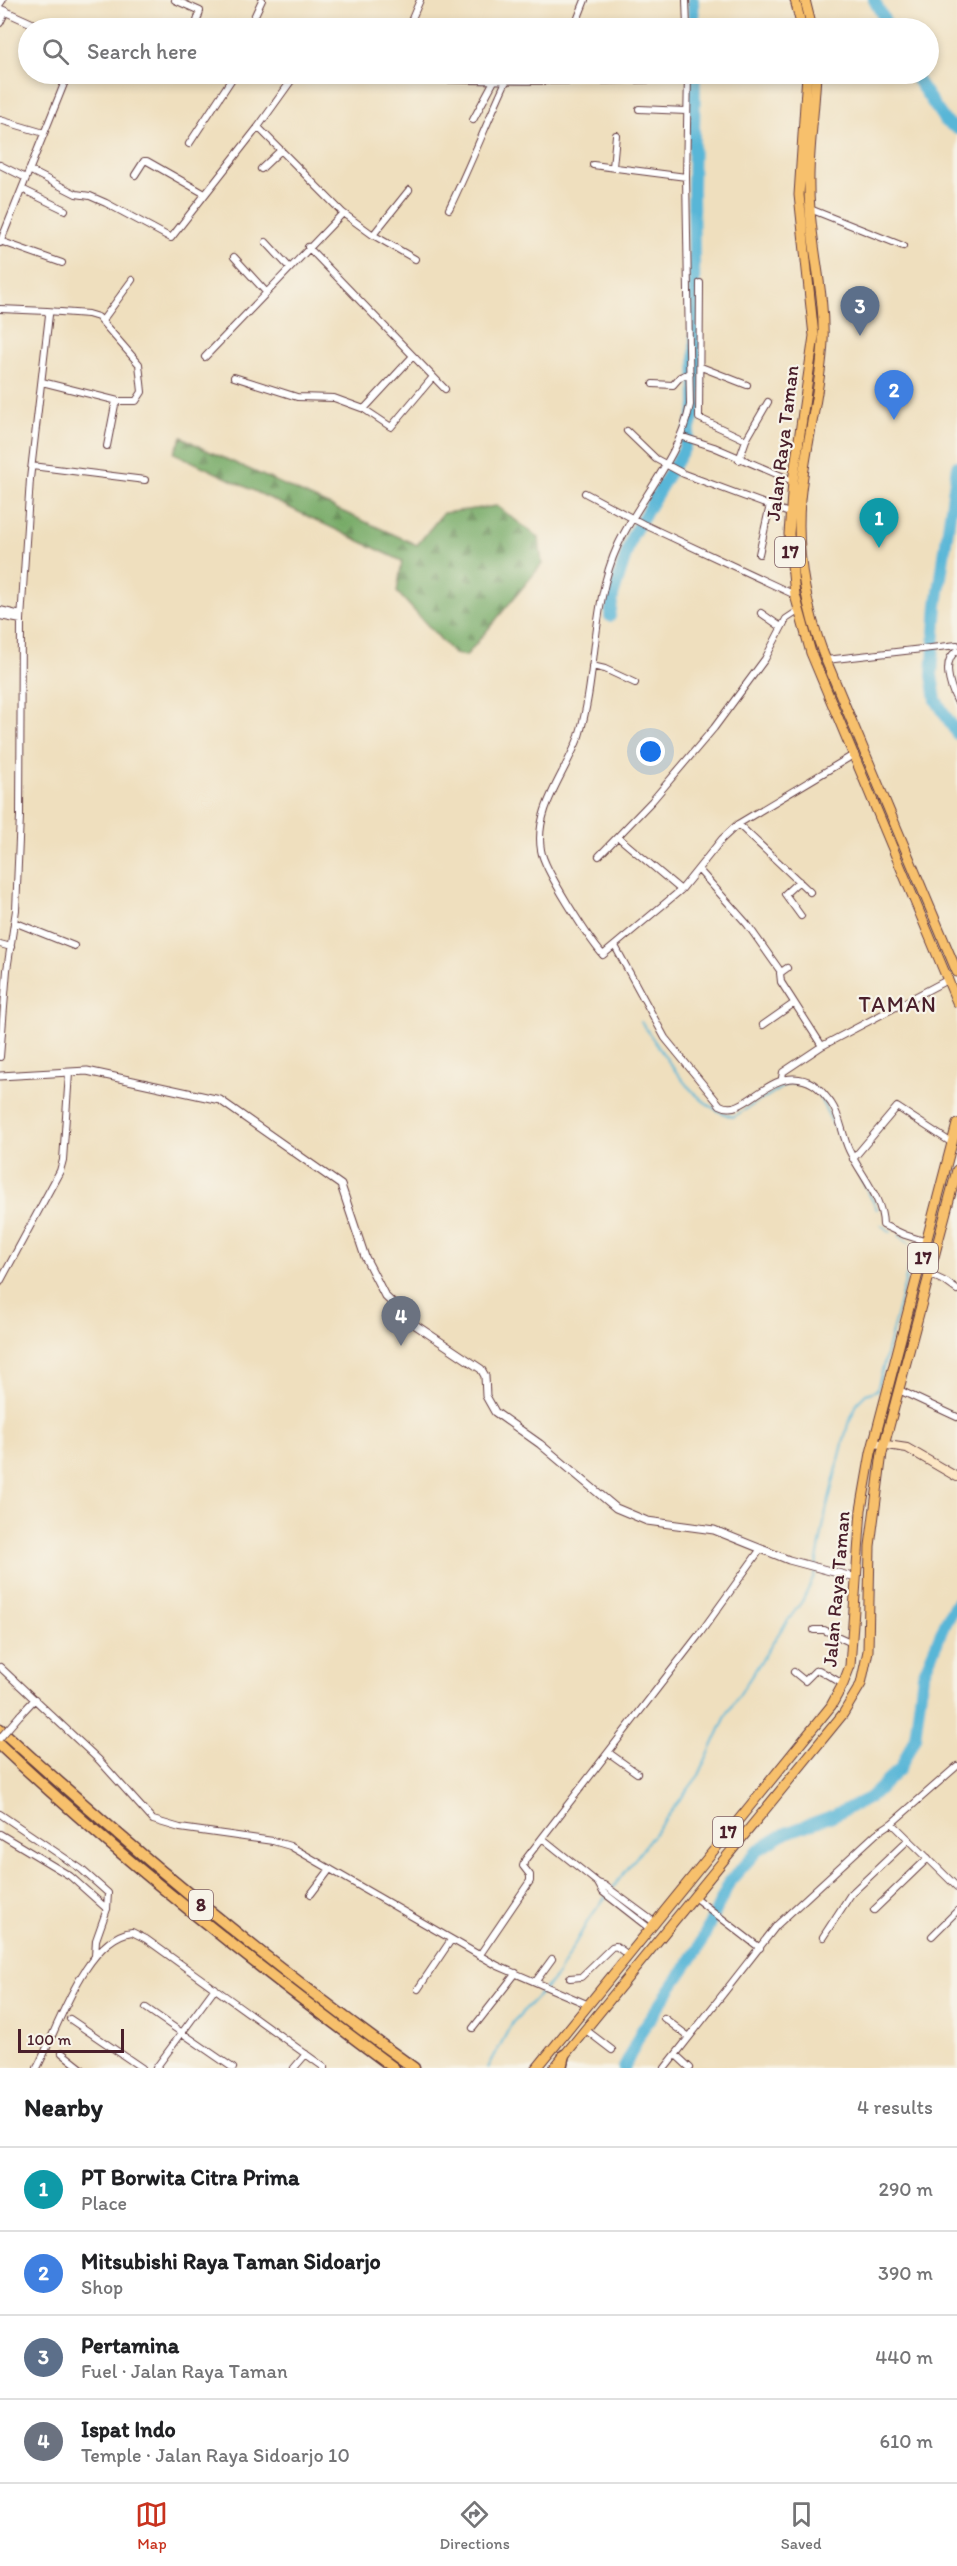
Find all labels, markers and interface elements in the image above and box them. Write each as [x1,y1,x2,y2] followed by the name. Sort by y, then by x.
[18,18,939,84] search box
[39,35,72,68] icon: search
[87,38,197,65] text: Search here
[840,286,880,336] pin: 3
[761,364,803,522] street label: Jalan Raya Taman
[874,370,914,420] pin: 2
[860,498,898,548] pin: 1
[775,537,805,567] road number: 17
[636,737,665,766] your location
[859,991,937,1018] district label: TAMAN
[908,1243,938,1273] road number: 17
[382,1296,420,1346] pin: 4
[817,1510,855,1668] street label: Jalan Raya Taman
[713,1817,743,1847] road number: 17
[189,1890,213,1920] road number: 8
[18,2026,124,2054] scale bar
[27,2030,71,2049] text: 100 m
[24,2091,103,2123] text: Nearby
[857,2095,933,2119] text: 4 results
[81,2164,299,2191] text: PT Borwita Citra Prima
[39,2177,48,2201] text: 1
[878,2177,933,2201] text: 290 m
[81,2191,127,2215] text: Place
[81,2248,381,2275] text: Mitsubishi Raya Taman Sidoarjo
[38,2261,49,2285] text: 2
[878,2261,933,2285] text: 390 m
[81,2275,123,2299] text: Shop
[81,2332,179,2359] text: Pertamina
[38,2345,49,2369] text: 3
[875,2345,933,2369] text: 440 m
[81,2359,288,2383] text: Fuel · Jalan Raya Taman
[81,2416,176,2443] text: Ispat Indo
[37,2429,50,2453] text: 4
[880,2429,933,2453] text: 610 m
[81,2443,350,2467] text: Temple · Jalan Raya Sidoarjo 10
[135,2498,168,2553] tab: Map
[439,2498,510,2553] tab: Directions
[781,2498,822,2553] tab: Saved

